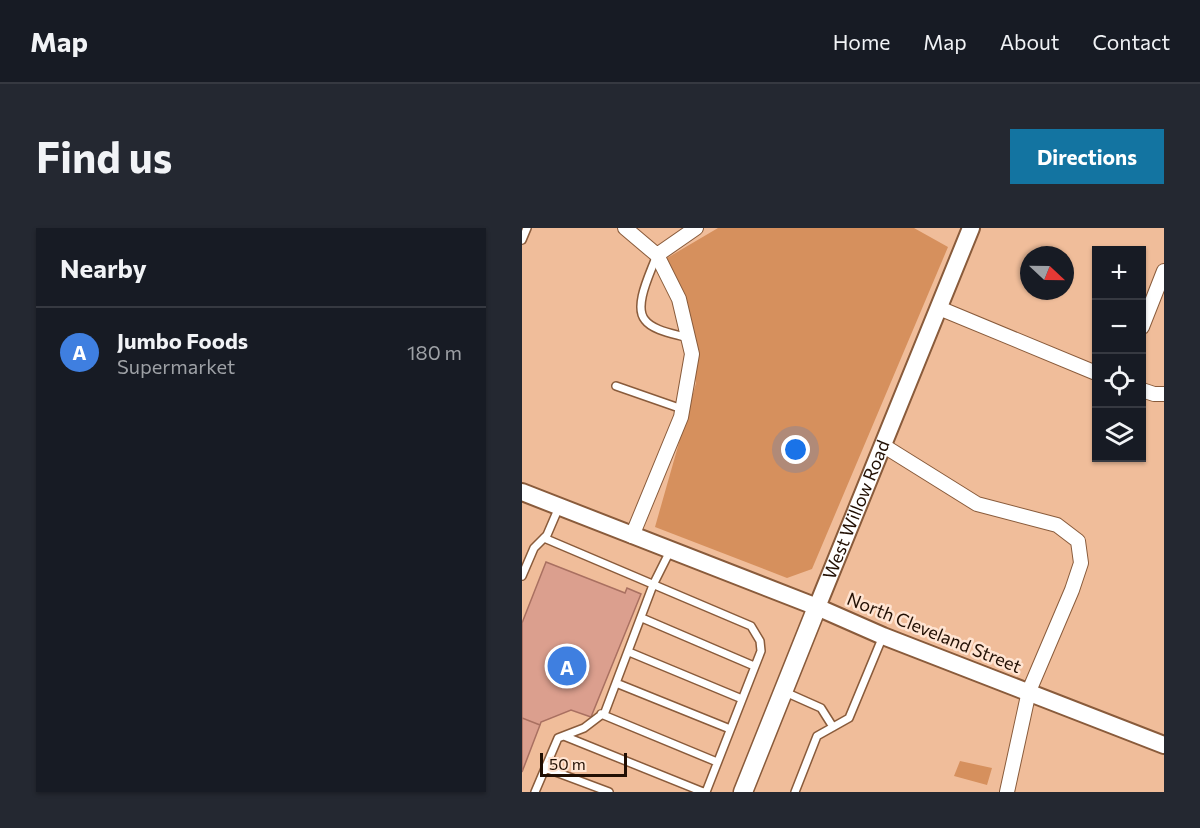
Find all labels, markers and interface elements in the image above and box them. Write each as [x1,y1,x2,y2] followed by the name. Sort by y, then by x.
[30,24,88,58] text: Map
[833,29,890,54] text: Home
[923,29,967,54] text: Map
[1000,29,1059,54] text: About
[1092,29,1170,54] text: Contact
[1010,129,1164,184] button: Directions
[36,130,172,182] text: Find us
[1020,246,1074,300] north arrow
[1092,246,1146,462] map controls
[1092,246,1146,300] button: +
[60,252,147,283] text: Nearby
[1092,300,1146,354] button: −
[117,327,248,354] text: Jumbo Foods
[72,340,87,364] text: A
[407,340,462,364] text: 180 m
[117,354,235,378] text: Supermarket
[1092,354,1146,408] button: locate
[1092,408,1146,462] button: layers
[781,435,810,464] your location
[818,437,894,582] street label: West Willow Road
[844,587,1025,677] street label: North Cleveland Street
[548,644,586,688] pin: A
[540,750,627,778] scale bar
[549,754,586,773] text: 50 m

